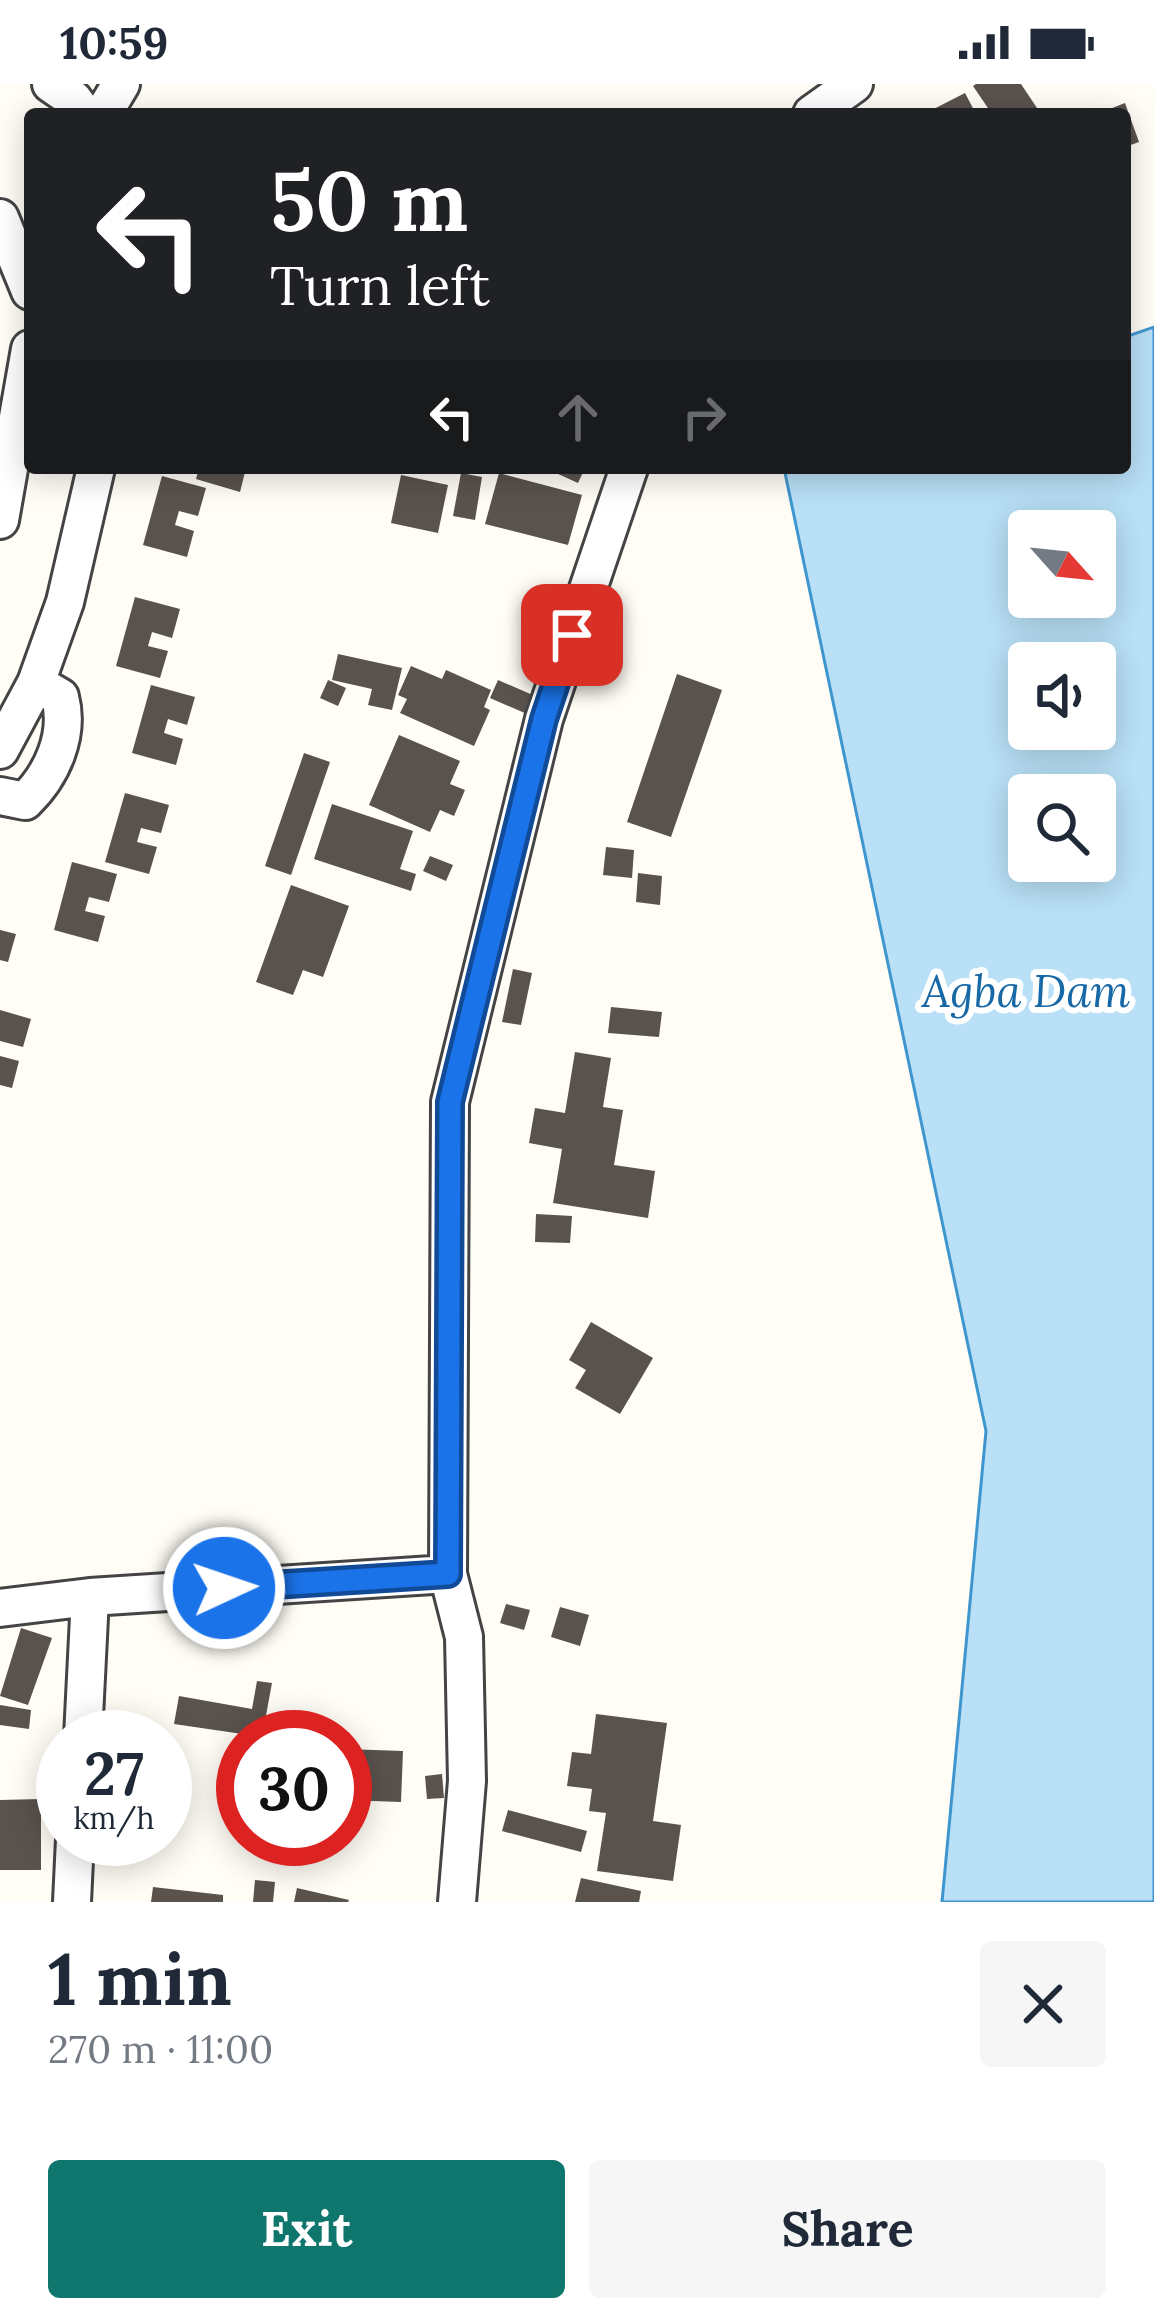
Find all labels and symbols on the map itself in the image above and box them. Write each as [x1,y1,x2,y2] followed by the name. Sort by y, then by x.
[1008,510,1116,618] north arrow
[521,584,623,686] pin
[921,962,1130,1019] water label: Agba Dam
[161,1525,287,1651] position arrow
[216,1710,372,1866] speed limit sign: 30

